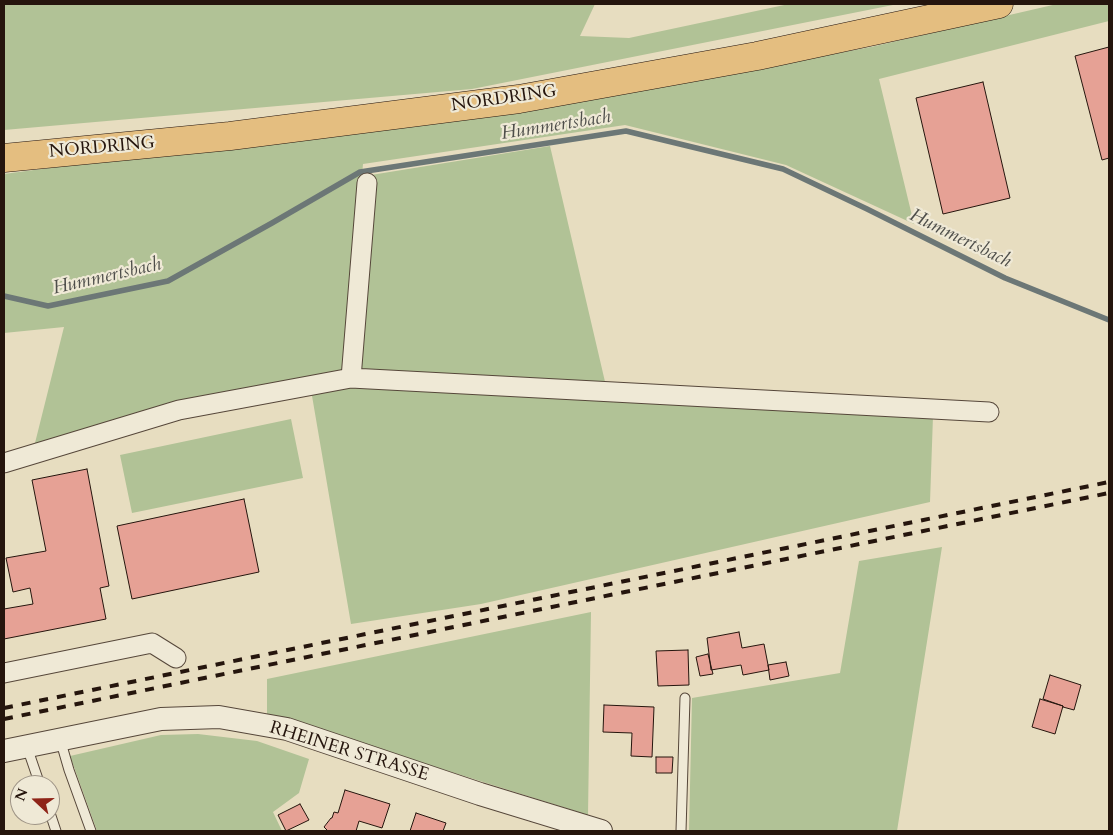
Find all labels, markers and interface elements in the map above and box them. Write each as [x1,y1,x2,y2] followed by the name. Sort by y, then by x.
[450,81,558,117] street label: NORDRING
[500,106,612,146] water label: Hummertsbach
[48,133,156,163] street label: NORDRING
[905,205,1015,273] water label: Hummertsbach
[51,253,163,301] water label: Hummertsbach
[267,718,431,786] street label: RHEINER STRASSE
[10,775,60,825] north arrow
[10,786,33,804] text: N

